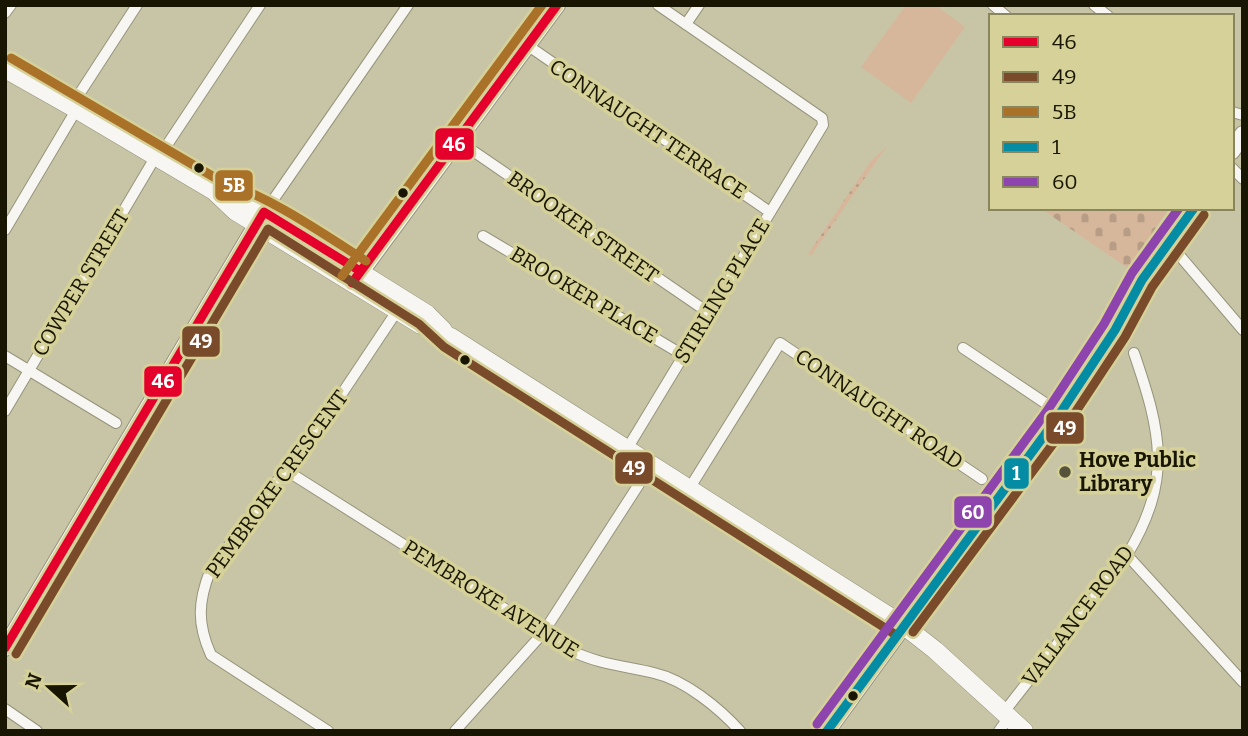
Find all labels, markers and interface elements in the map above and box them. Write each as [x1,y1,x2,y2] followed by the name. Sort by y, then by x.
[989,14,1234,210] legend
[1052,29,1077,55] text: 46
[545,53,751,205] street label: CONNAUGHT TERRACE
[1052,64,1077,90] text: 49
[1052,99,1077,125] text: 5B
[434,127,475,161] line badge: 46
[443,133,465,156] text: 46
[1052,134,1061,160] text: 1
[192,161,206,175] unlabelled marker
[503,165,663,289] street label: BROOKER STREET
[214,169,254,202] line badge: 5B
[1052,169,1078,195] text: 60
[223,174,245,197] text: 5B
[396,186,410,200] unlabelled marker
[27,205,135,361] street label: COWPER STREET
[668,214,776,368] street label: STIRLING PLACE
[506,241,662,349] street label: BROOKER PLACE
[181,325,221,358] line badge: 49
[190,330,212,353] text: 49
[790,343,968,475] street label: CONNAUGHT ROAD
[458,353,472,367] unlabelled marker
[143,365,183,398] line badge: 46
[152,370,174,393] text: 46
[200,385,354,583] street label: PEMBROKE CRESCENT
[1045,411,1085,445] line badge: 49
[1054,417,1076,440] text: 49
[1079,447,1196,497] place label: Hove Public Library
[614,451,654,485] line badge: 49
[623,457,645,480] text: 49
[1003,457,1030,490] line badge: 1
[1012,462,1021,485] text: 1
[1057,464,1073,480] marker: Hove Public Library
[953,495,993,529] line badge: 60
[961,501,985,524] text: 60
[398,534,584,664] street label: PEMBROKE AVENUE
[1017,541,1139,691] street label: VALLANCE ROAD
[14,652,84,722] north arrow
[20,670,47,692] text: N
[846,689,860,703] unlabelled marker

